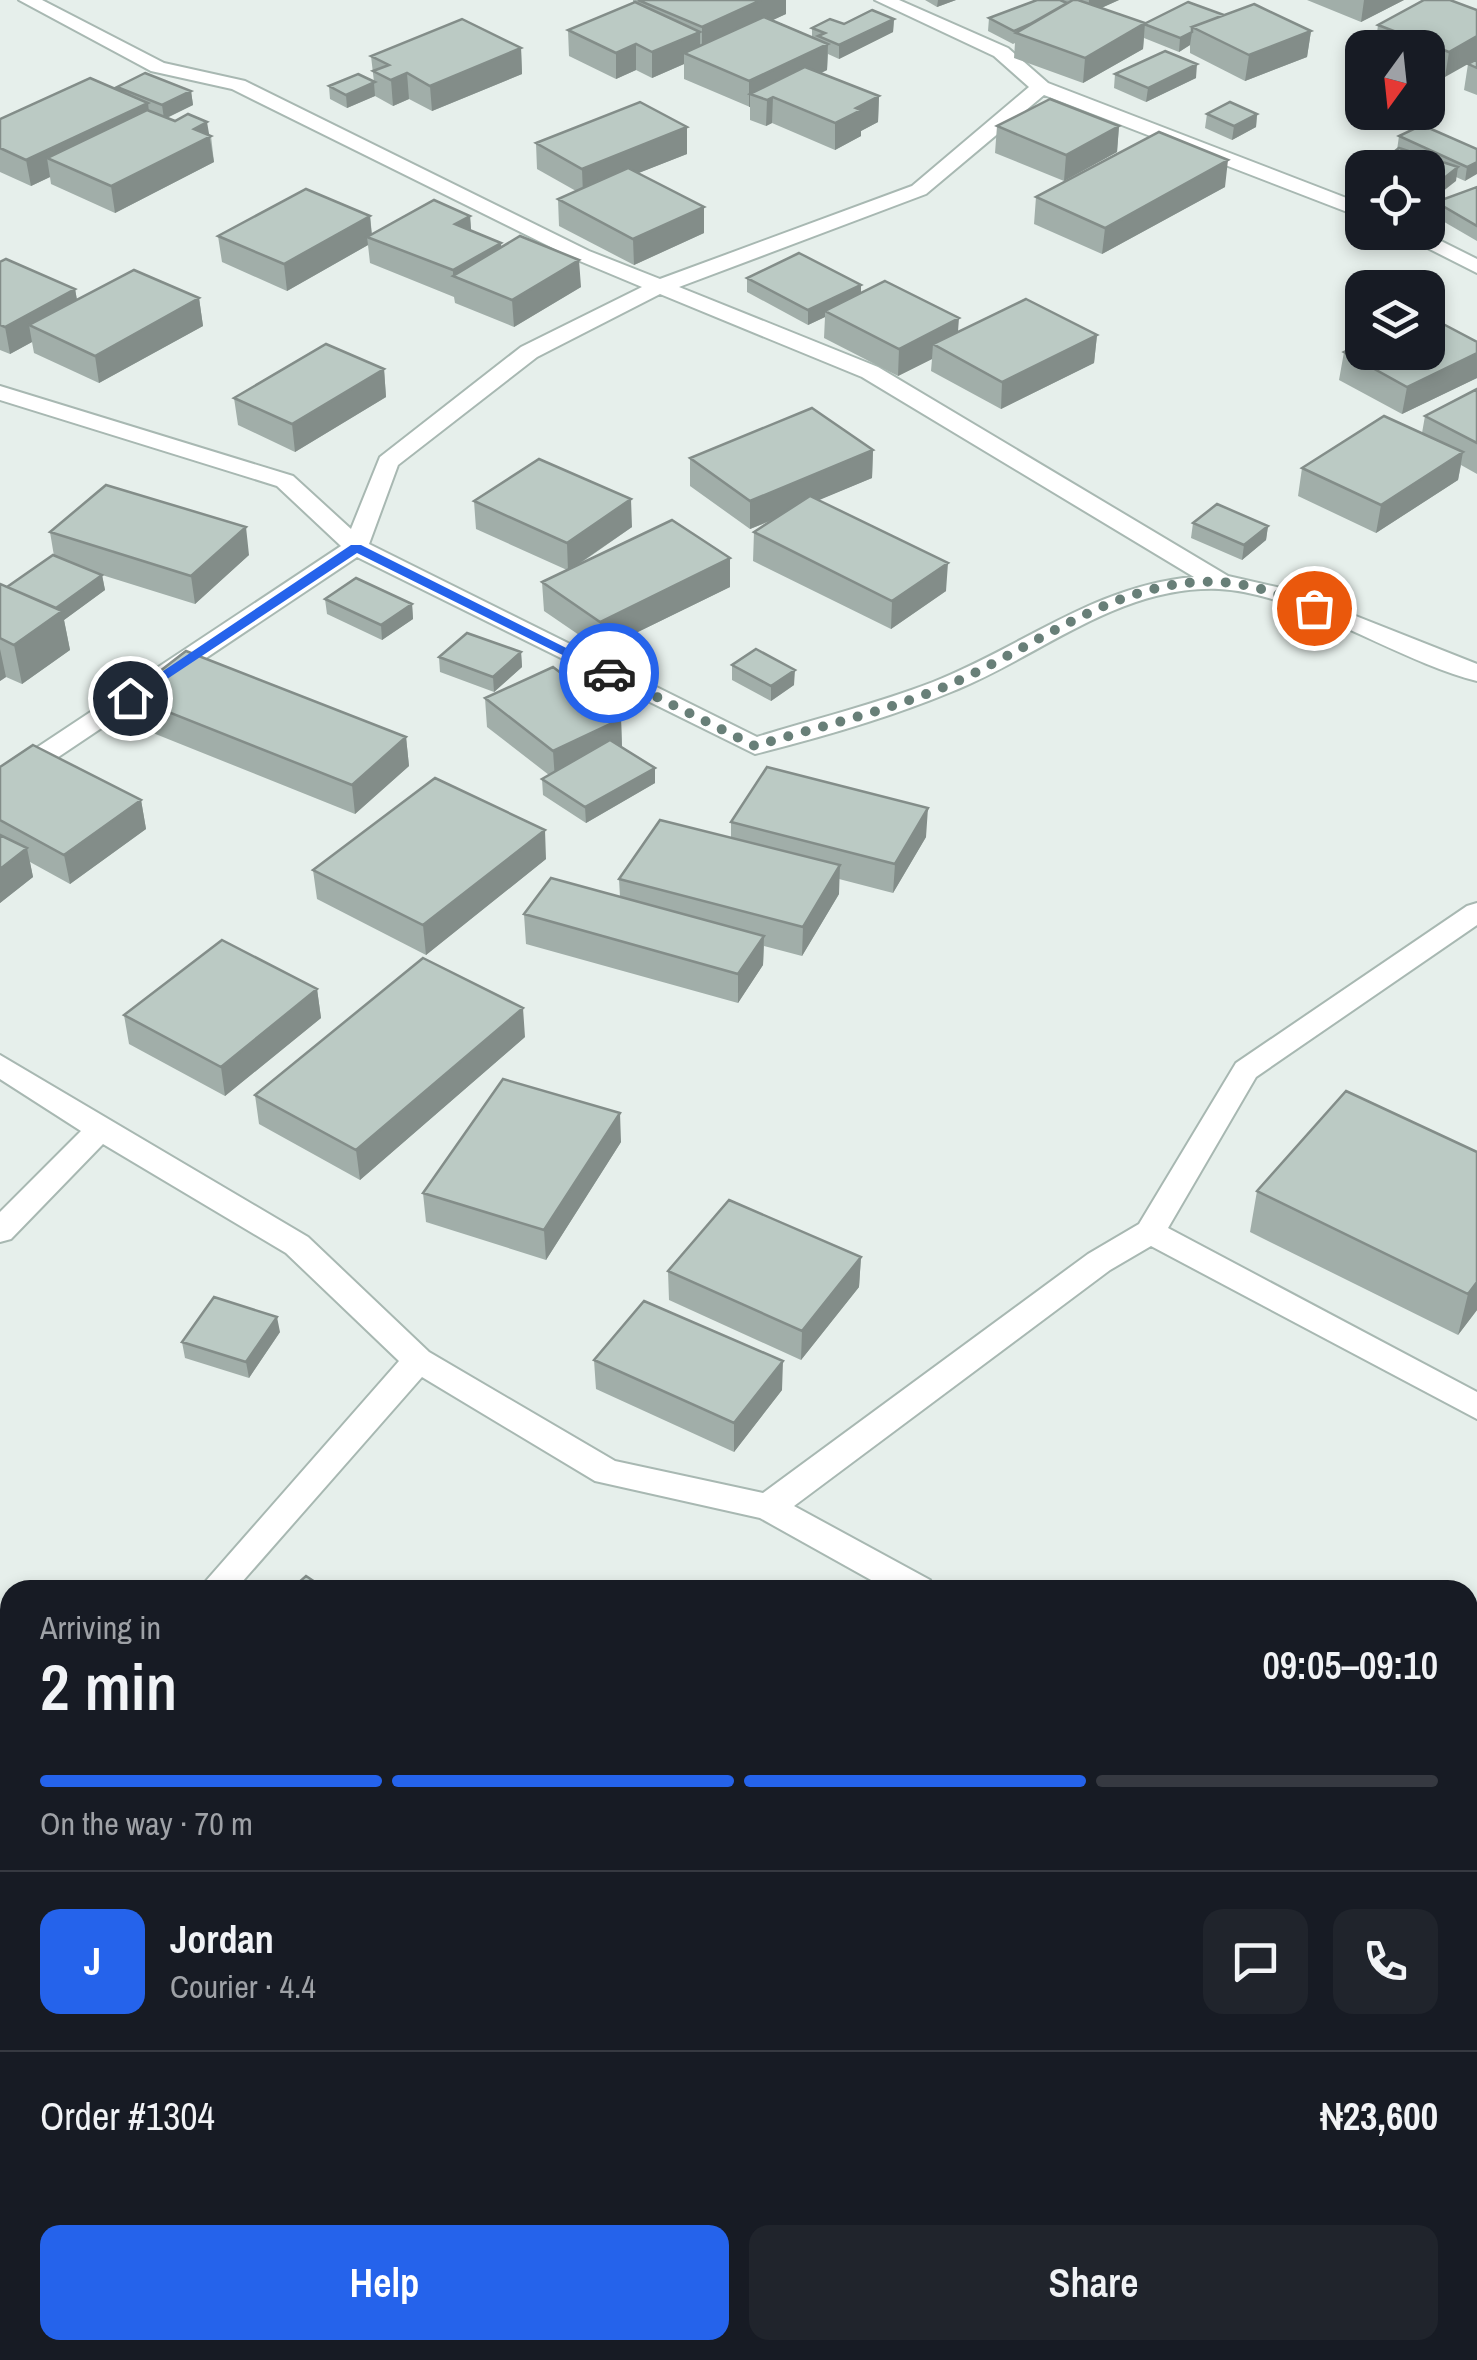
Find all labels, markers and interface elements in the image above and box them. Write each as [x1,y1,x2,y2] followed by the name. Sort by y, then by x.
[1345,30,1445,130] north arrow
[1345,30,1445,370] map controls
[1345,150,1445,250] button: locate
[1345,270,1445,370] button: layers
[1272,566,1357,651] pin
[1287,581,1342,636] icon: bag
[559,623,659,723] courier
[582,646,637,701] icon: car
[88,656,173,741] pin
[103,671,158,726] icon: home
[40,1606,161,1649] text: Arriving in
[1262,1640,1438,1691] text: 09:05–09:10
[40,1643,177,1730] text: 2 min
[40,1802,253,1845] text: On the way · 70 m
[1203,1909,1308,2014] button: chat
[1333,1909,1438,2014] button: phone
[170,1914,274,1965] text: Jordan
[84,1936,101,1987] text: J
[170,1965,316,2008] text: Courier · 4.4
[40,2091,215,2142] text: Order #1304
[1320,2091,1438,2142] text: ₦23,600
[40,2225,729,2340] button: Help
[749,2225,1438,2340] button: Share

